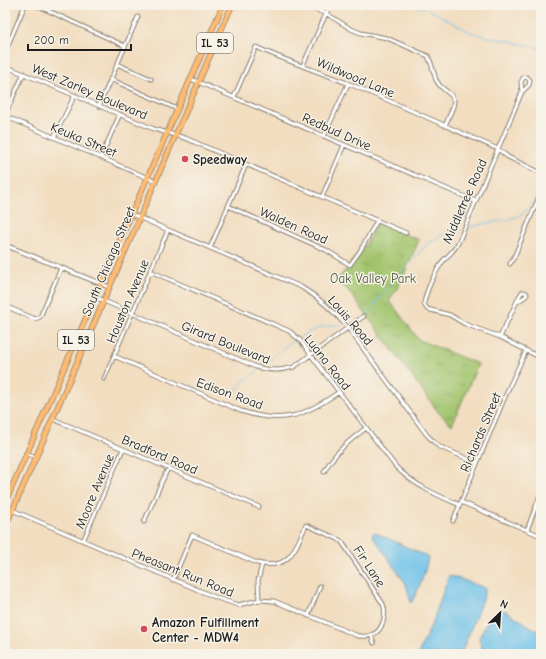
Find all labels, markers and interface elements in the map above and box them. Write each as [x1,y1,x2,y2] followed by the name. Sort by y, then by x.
[28,26,131,52] scale bar
[34,33,69,47] text: 200 m
[197,33,233,53] road number: IL 53
[315,54,397,101] street label: Wildwood Lane
[30,60,150,123] street label: West Zarley Boulevard
[300,110,374,154] street label: Redbud Drive
[49,119,120,161] street label: Keuka Street
[193,152,247,167] place label: Speedway
[180,154,190,164] marker: Speedway
[439,157,490,246] street label: Middletree Road
[79,203,139,318] street label: South Chicago Street
[257,204,330,247] street label: Walden Road
[103,257,152,345] street label: Houston Avenue
[330,271,417,286] park label: Oak Valley Park
[325,293,376,348] street label: Louis Road
[179,318,272,367] street label: Girard Boulevard
[58,330,94,350] road number: IL 53
[301,332,354,393] street label: Luana Road
[195,375,265,412] street label: Edison Road
[457,389,504,474] street label: Richards Street
[120,432,200,477] street label: Bradford Road
[72,451,117,531] street label: Moore Avenue
[351,543,389,590] street label: Fir Lane
[130,545,236,600] street label: Pheasant Run Road
[480,593,520,633] north arrow
[498,597,510,612] text: N
[152,615,259,645] place label: Amazon Fulfillment Center - MDW4
[139,624,149,634] marker: Amazon Fulfillment Center - MDW4

